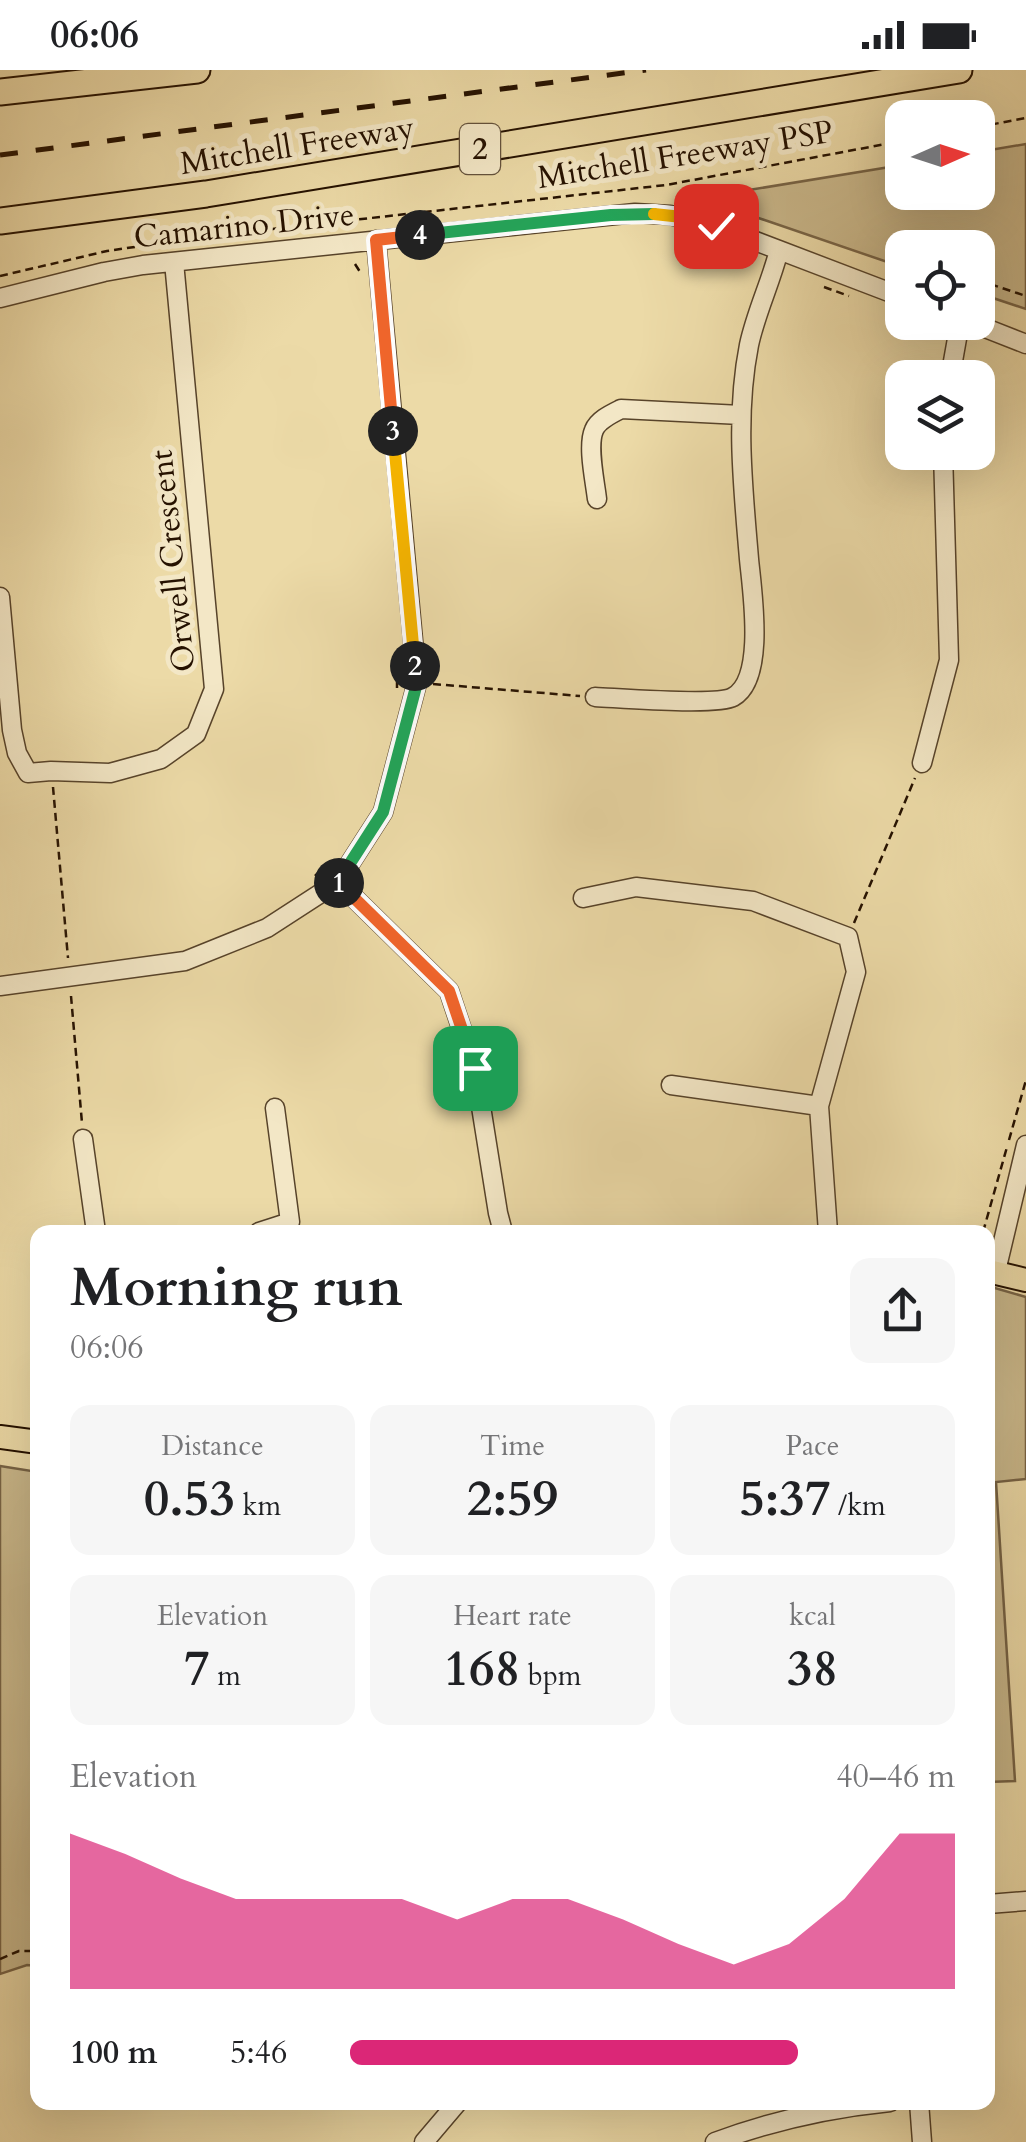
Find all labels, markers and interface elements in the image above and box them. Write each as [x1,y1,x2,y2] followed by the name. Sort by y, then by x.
[50,9,139,61] text: 06:06
[885,100,995,210] north arrow
[885,100,995,470] map controls
[177,106,417,186] street label: Mitchell Freeway
[534,110,836,200] street label: Mitchell Freeway PSP
[460,124,500,174] road number: 2
[674,184,759,269] pin
[132,193,356,259] street label: Camarino Drive
[689,199,744,254] icon: check
[395,210,445,260] pin: 4
[413,216,427,254] text: 4
[885,230,995,340] button: locate
[885,360,995,470] button: layers
[368,406,418,456] pin: 3
[386,412,400,450] text: 3
[139,448,207,674] street label: Orwell Crescent
[390,641,440,691] pin: 2
[408,647,422,685] text: 2
[314,858,364,908] pin: 1
[332,864,346,902] text: 1
[433,1026,518,1111] pin
[448,1041,503,1096] icon: arrive
[70,1251,403,1325] text: Morning run
[850,1258,955,1363] button: share
[70,1326,144,1370] text: 06:06
[161,1427,264,1465] text: Distance
[480,1427,545,1465] text: Time
[785,1427,840,1465] text: Pace
[144,1465,235,1533] text: 0.53
[467,1465,558,1533] text: 2:59
[739,1465,831,1533] text: 5:37
[235,1487,281,1525] text: km
[831,1487,886,1525] text: /km
[157,1597,268,1635] text: Elevation
[453,1597,572,1635] text: Heart rate
[789,1597,836,1635] text: kcal
[184,1635,210,1703] text: 7
[444,1635,520,1703] text: 168
[787,1635,838,1703] text: 38
[210,1657,241,1695] text: m
[520,1657,581,1695] text: bpm
[70,1755,197,1799] text: Elevation
[836,1755,955,1799] text: 40–46 m
[70,2031,157,2075] text: 100 m
[230,2031,287,2075] text: 5:46

